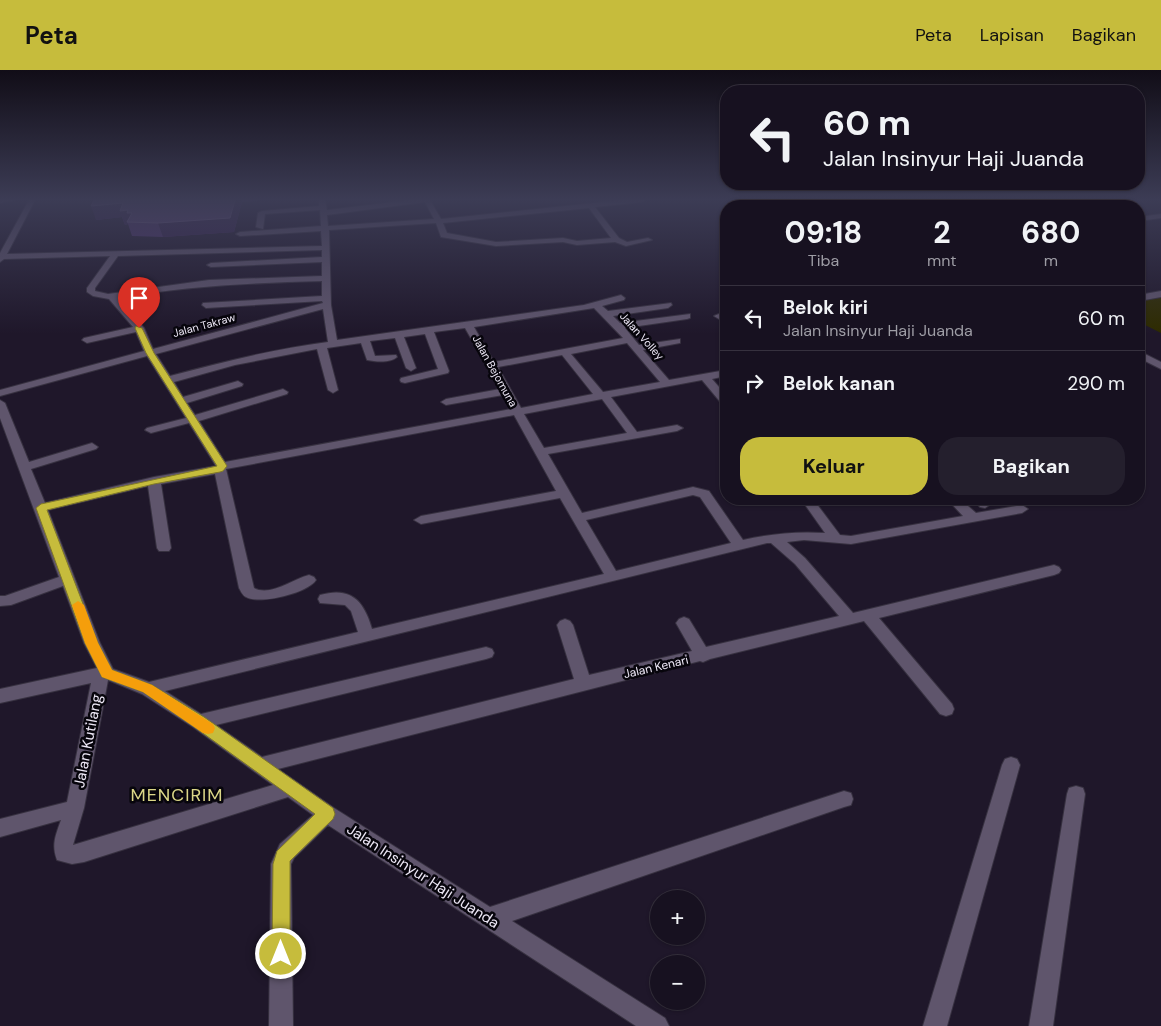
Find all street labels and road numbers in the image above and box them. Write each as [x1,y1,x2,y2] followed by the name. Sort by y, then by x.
[617,309,667,363] street label: Jalan Volley
[171,310,237,340] street label: Jalan Takraw
[470,333,520,409] street label: Jalan Bejomuna
[622,652,690,682] street label: Jalan Kenari
[69,693,107,789] street label: Jalan Kutilang
[343,819,503,933] street label: Jalan Insinyur Haji Juanda

